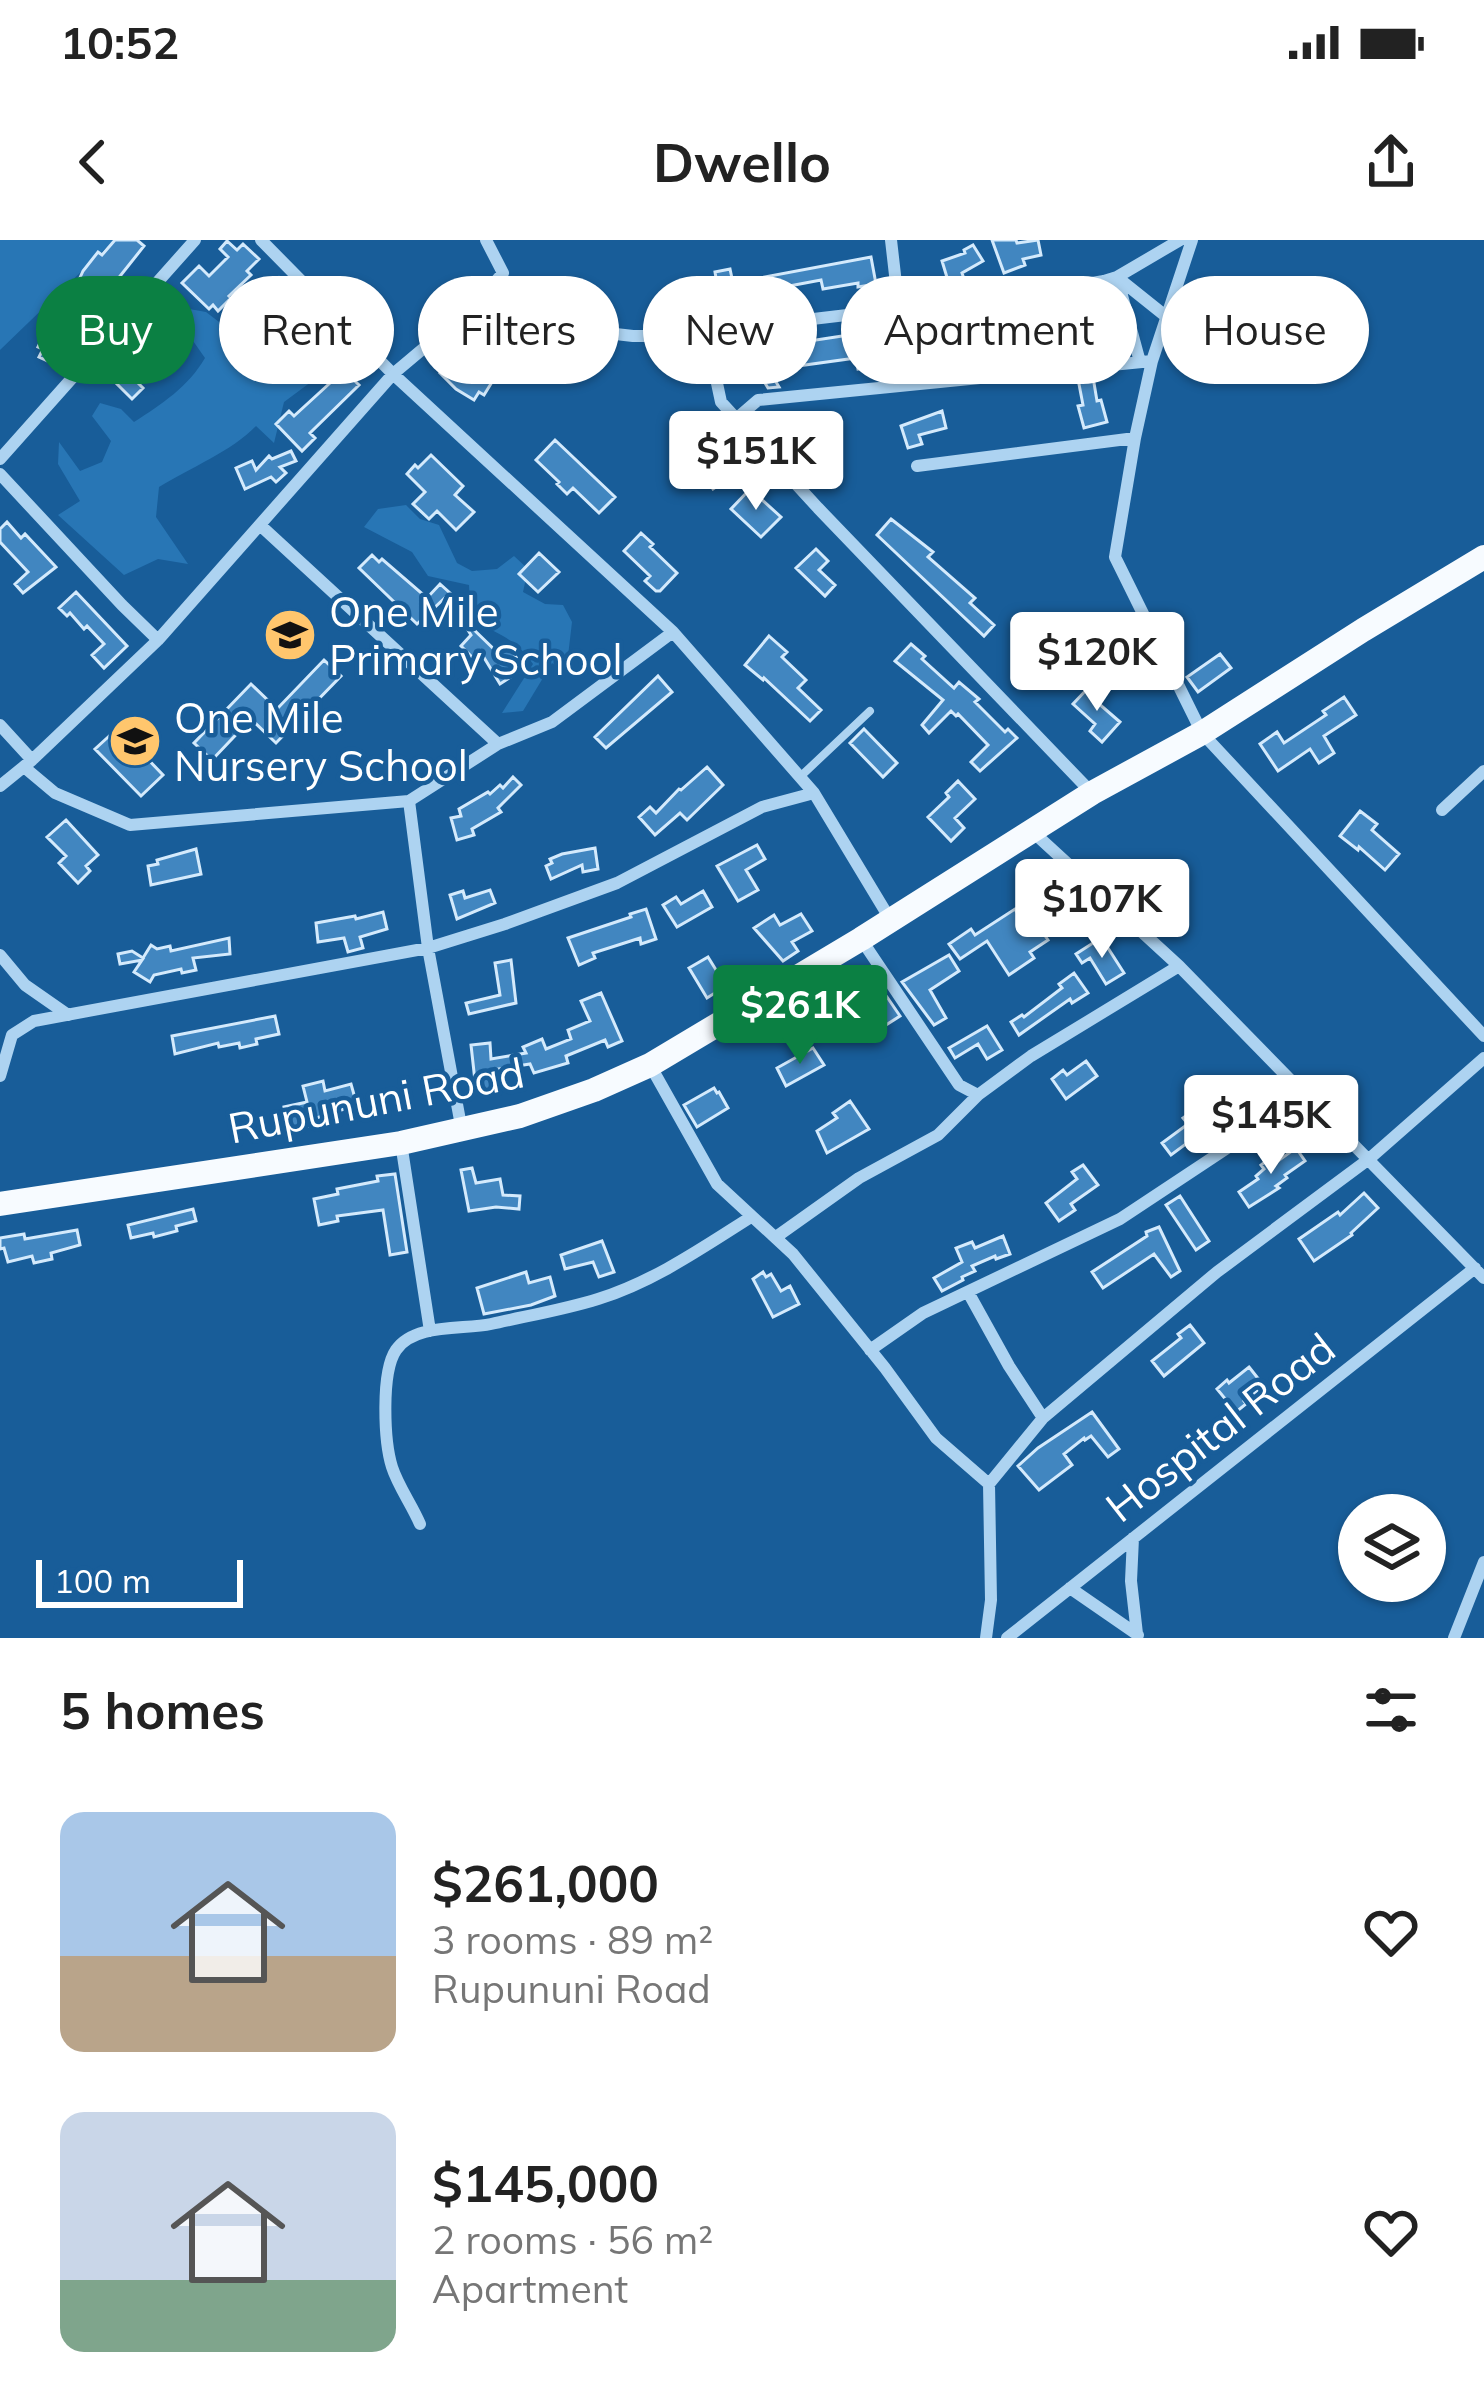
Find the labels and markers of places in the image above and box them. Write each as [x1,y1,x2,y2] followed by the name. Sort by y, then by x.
[672,411,840,513] pin: $151K
[329,585,623,686] place label: One Mile Primary School
[262,607,318,663] school or university icon: One Mile Primary School
[1013,612,1181,714] pin: $120K
[174,691,468,792] place label: One Mile Nursery School
[107,713,163,769] school or university icon: One Mile Nursery School
[1018,859,1186,961] pin: $107K
[716,965,884,1067] pin: $261K
[1187,1075,1355,1177] pin: $145K

